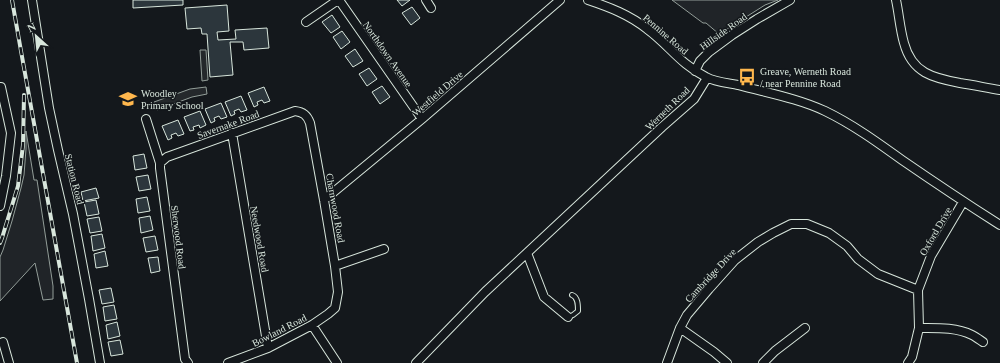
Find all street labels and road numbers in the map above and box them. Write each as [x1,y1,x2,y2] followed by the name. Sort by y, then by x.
[698,11,749,52] street label: Hillside Road
[641,12,690,57] street label: Pennine Road
[361,19,415,90] street label: Northdown Avenue
[410,68,465,118] street label: Westfield Drive
[643,85,692,132] street label: Werneth Road
[196,108,261,141] street label: Savernake Road
[63,153,86,206] street label: Station Road
[324,173,347,244] street label: Charnwood Road
[169,205,188,270] street label: Sherwood Road
[248,205,271,273] street label: Needwood Road
[917,205,954,257] street label: Oxford Drive
[683,246,739,305] street label: Cambridge Drive
[250,312,308,349] street label: Bowland Road

